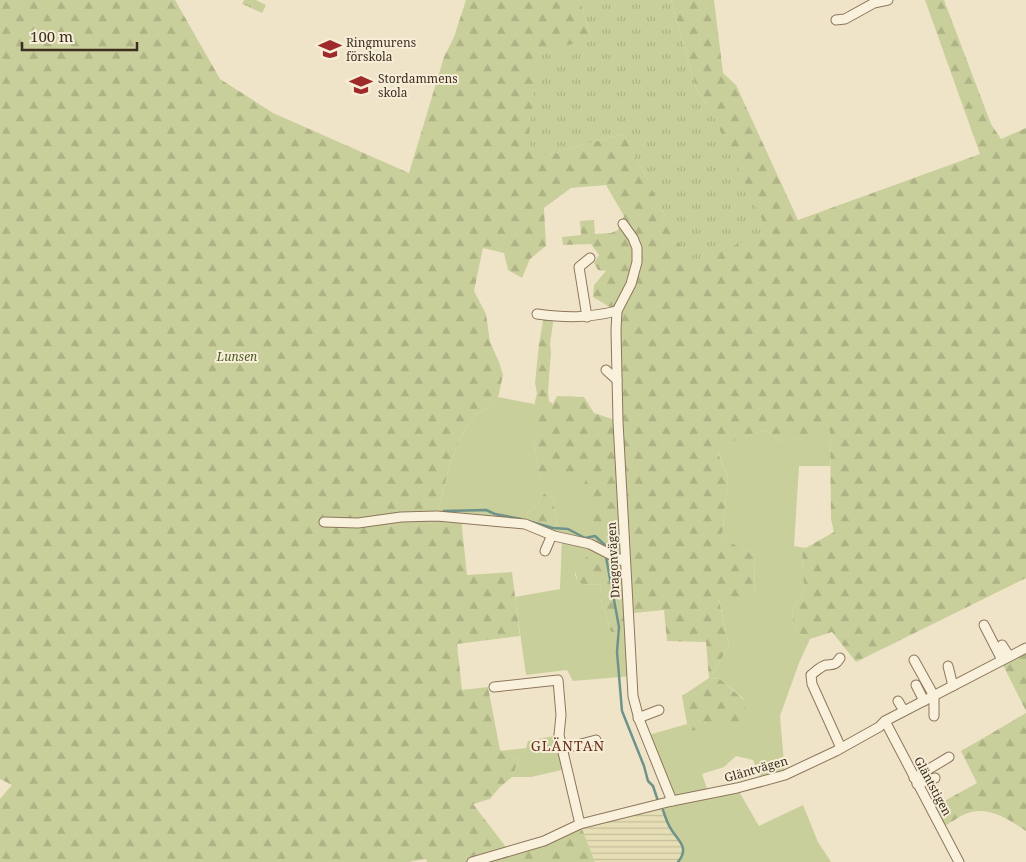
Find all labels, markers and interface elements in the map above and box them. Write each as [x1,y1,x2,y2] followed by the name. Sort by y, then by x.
[22,20,138,52] scale bar
[30,26,73,46] text: 100 m
[346,34,416,65] place label: Ringmurens förskola
[317,36,343,62] school or university icon: Ringmurens förskola
[378,70,458,101] place label: Stordammens skola
[348,72,374,98] school or university icon: Stordammens skola
[216,348,257,365] park label: Lunsen
[603,521,623,599] street label: Dragonvägen
[531,736,605,755] district label: GLÄNTAN
[722,752,790,786] street label: Gläntvägen
[910,753,956,819] street label: Gläntstigen

